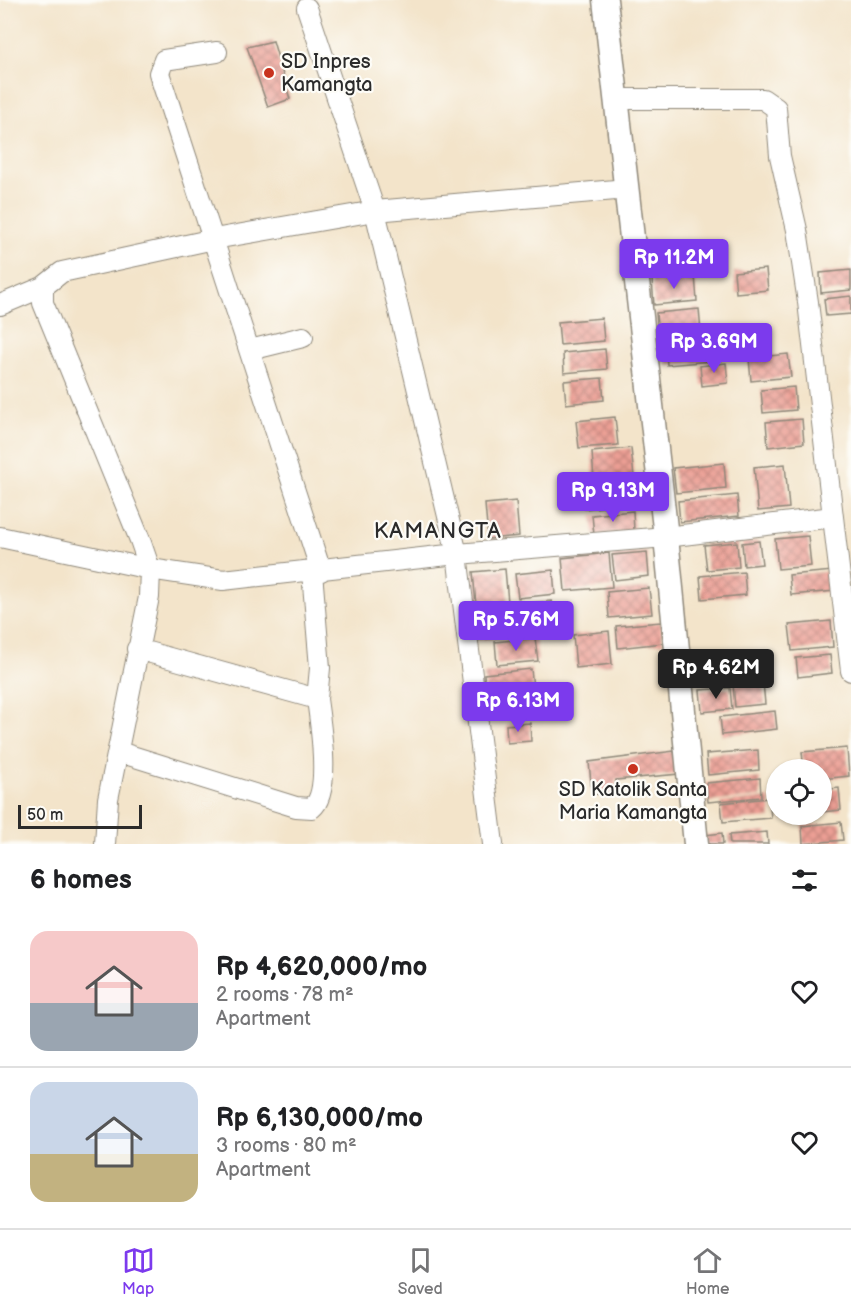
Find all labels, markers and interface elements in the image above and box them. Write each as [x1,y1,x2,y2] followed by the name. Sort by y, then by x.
[281,50,373,97] place label: SD Inpres Kamangta
[262,66,276,80] marker: SD Inpres Kamangta
[612,239,736,290] pin: Rp 11.2M
[633,246,715,270] text: Rp 11.2M
[652,323,776,374] pin: Rp 3.69M
[670,330,758,354] text: Rp 3.69M
[551,472,675,523] pin: Rp 9.13M
[571,479,655,503] text: Rp 9.13M
[374,518,502,545] district label: KAMANGTA
[454,601,578,652] pin: Rp 5.76M
[473,608,559,632] text: Rp 5.76M
[654,649,778,700] pin: Rp 4.62M
[672,656,760,680] text: Rp 4.62M
[456,682,580,733] pin: Rp 6.13M
[476,689,560,713] text: Rp 6.13M
[766,759,832,825] map controls
[766,759,832,825] button: locate
[626,762,640,776] marker: SD Katolik Santa Maria Kamangta
[559,778,707,825] place label: SD Katolik Santa Maria Kamangta
[18,802,142,830] scale bar
[27,806,63,825] text: 50 m
[788,864,821,897] icon: filters
[30,865,132,896] text: 6 homes
[216,952,427,983] text: Rp 4,620,000/mo
[78,955,150,1027] icon: home
[788,975,821,1008] icon: heart
[216,983,354,1007] text: 2 rooms · 78 m²
[216,1007,311,1031] text: Apartment
[216,1103,423,1134] text: Rp 6,130,000/mo
[78,1106,150,1178] icon: home
[788,1126,821,1159] icon: heart
[216,1134,357,1158] text: 3 rooms · 80 m²
[216,1158,311,1182] text: Apartment
[122,1244,155,1299] tab: Map
[398,1244,443,1299] tab: Saved
[686,1244,729,1299] tab: Home

